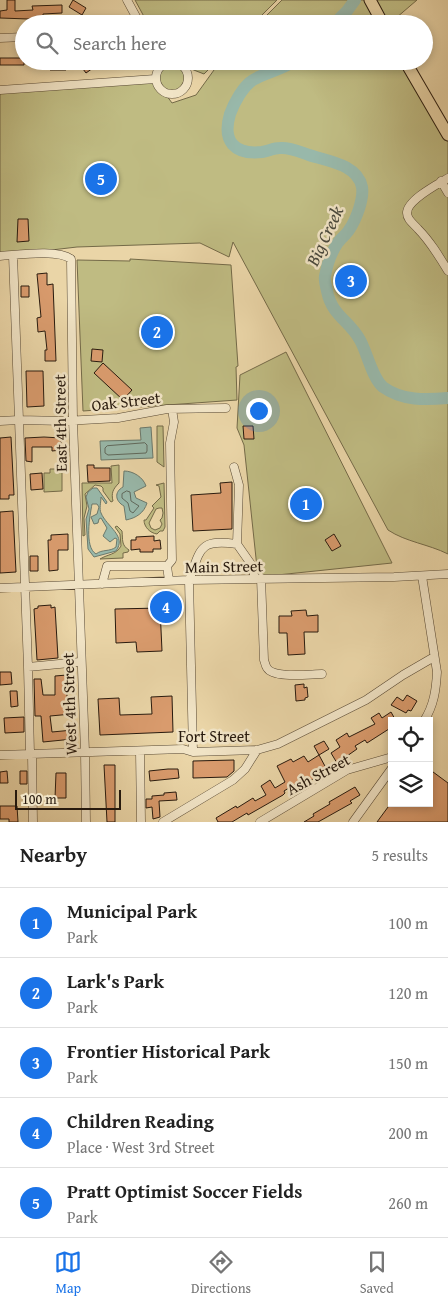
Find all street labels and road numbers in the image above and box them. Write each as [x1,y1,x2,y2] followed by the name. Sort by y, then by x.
[47,374,73,472] street label: East 4th Street
[90,385,162,417] street label: Oak Street
[185,553,264,579] street label: Main Street
[55,652,83,756] street label: West 4th Street
[178,724,250,748] street label: Fort Street
[282,747,354,801] street label: Ash Street

